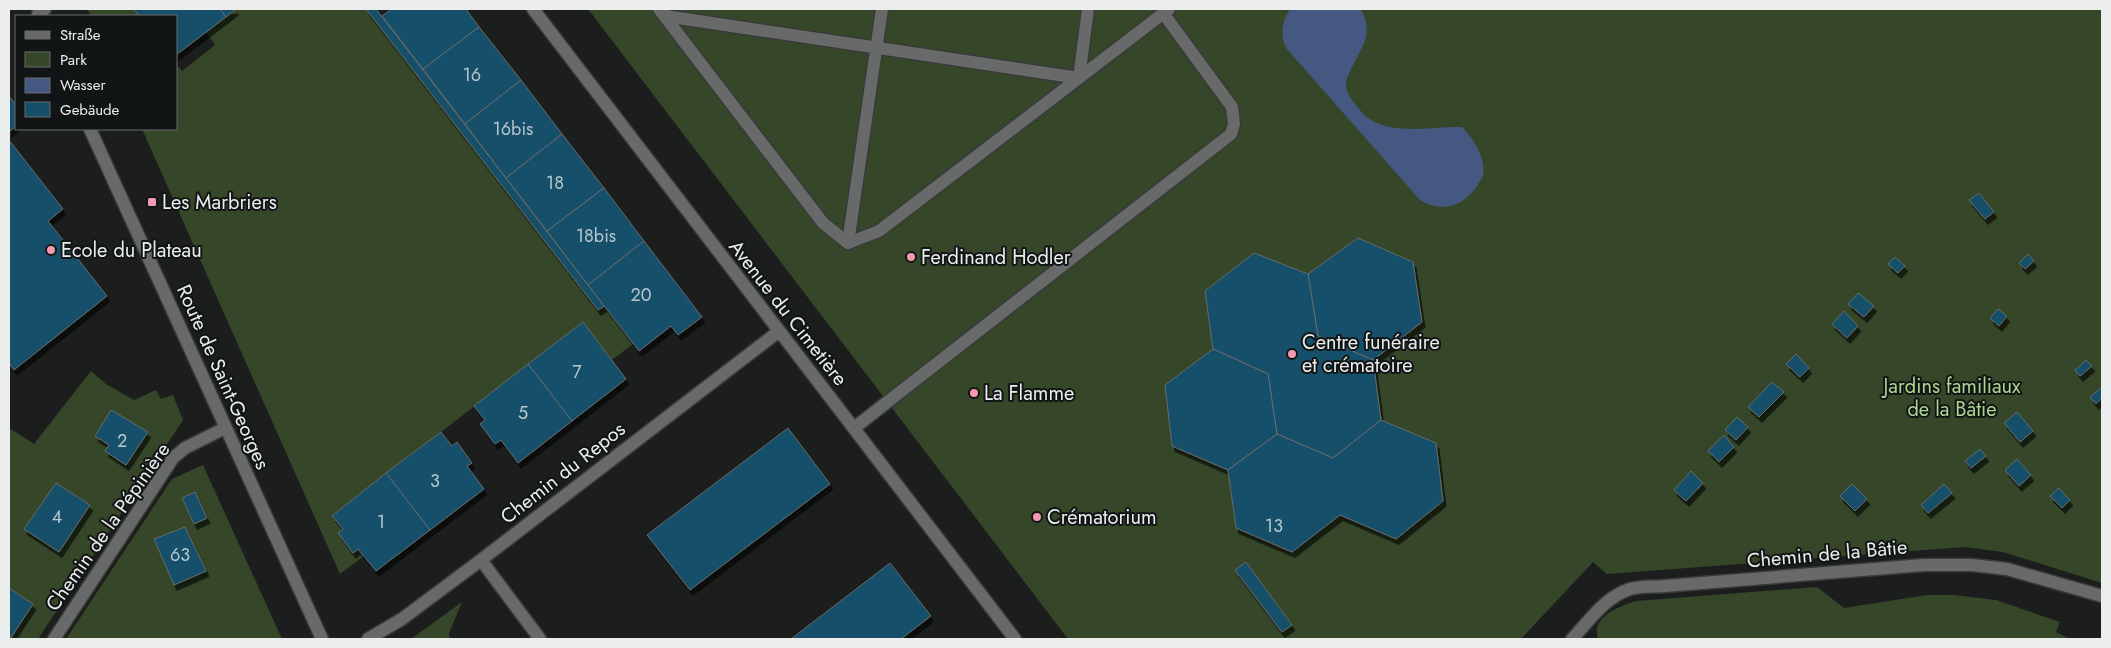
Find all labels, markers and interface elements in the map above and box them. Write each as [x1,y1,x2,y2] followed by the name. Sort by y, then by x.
[15,15,178,130] legend
[60,24,101,46] text: Straße
[60,49,87,71] text: Park
[463,62,481,88] house number: 16
[60,74,106,96] text: Wasser
[60,99,120,121] text: Gebäude
[493,116,533,142] house number: 16bis
[546,170,564,196] house number: 18
[162,188,277,217] place label: Les Marbriers
[146,196,158,208] marker: Les Marbriers
[576,223,616,249] house number: 18bis
[722,234,854,392] street label: Avenue du Cimetière
[61,236,202,265] place label: Ecole du Plateau
[921,243,1071,272] place label: Ferdinand Hodler
[45,244,57,256] marker: Ecole du Plateau
[905,251,917,263] marker: Ferdinand Hodler
[169,280,277,474] street label: Route de Saint-Georges
[630,282,652,308] house number: 20
[1302,328,1440,380] place label: Centre funéraire et crématoire
[1286,348,1298,360] marker: Centre funéraire et crématoire
[572,359,582,385] house number: 7
[1881,372,2021,424] park label: Jardins familiaux de la Bâtie
[984,379,1074,408] place label: La Flamme
[968,387,980,399] marker: La Flamme
[518,400,528,426] house number: 5
[494,415,632,531] street label: Chemin du Repos
[117,428,127,454] house number: 2
[39,437,177,617] street label: Chemin de la Pépinière
[430,468,440,494] house number: 3
[1047,503,1157,532] place label: Crématorium
[52,504,62,530] house number: 4
[377,509,385,535] house number: 1
[1031,511,1043,523] marker: Crématorium
[1265,513,1283,539] house number: 13
[1746,533,1908,575] street label: Chemin de la Bâtie
[170,542,190,568] house number: 63

